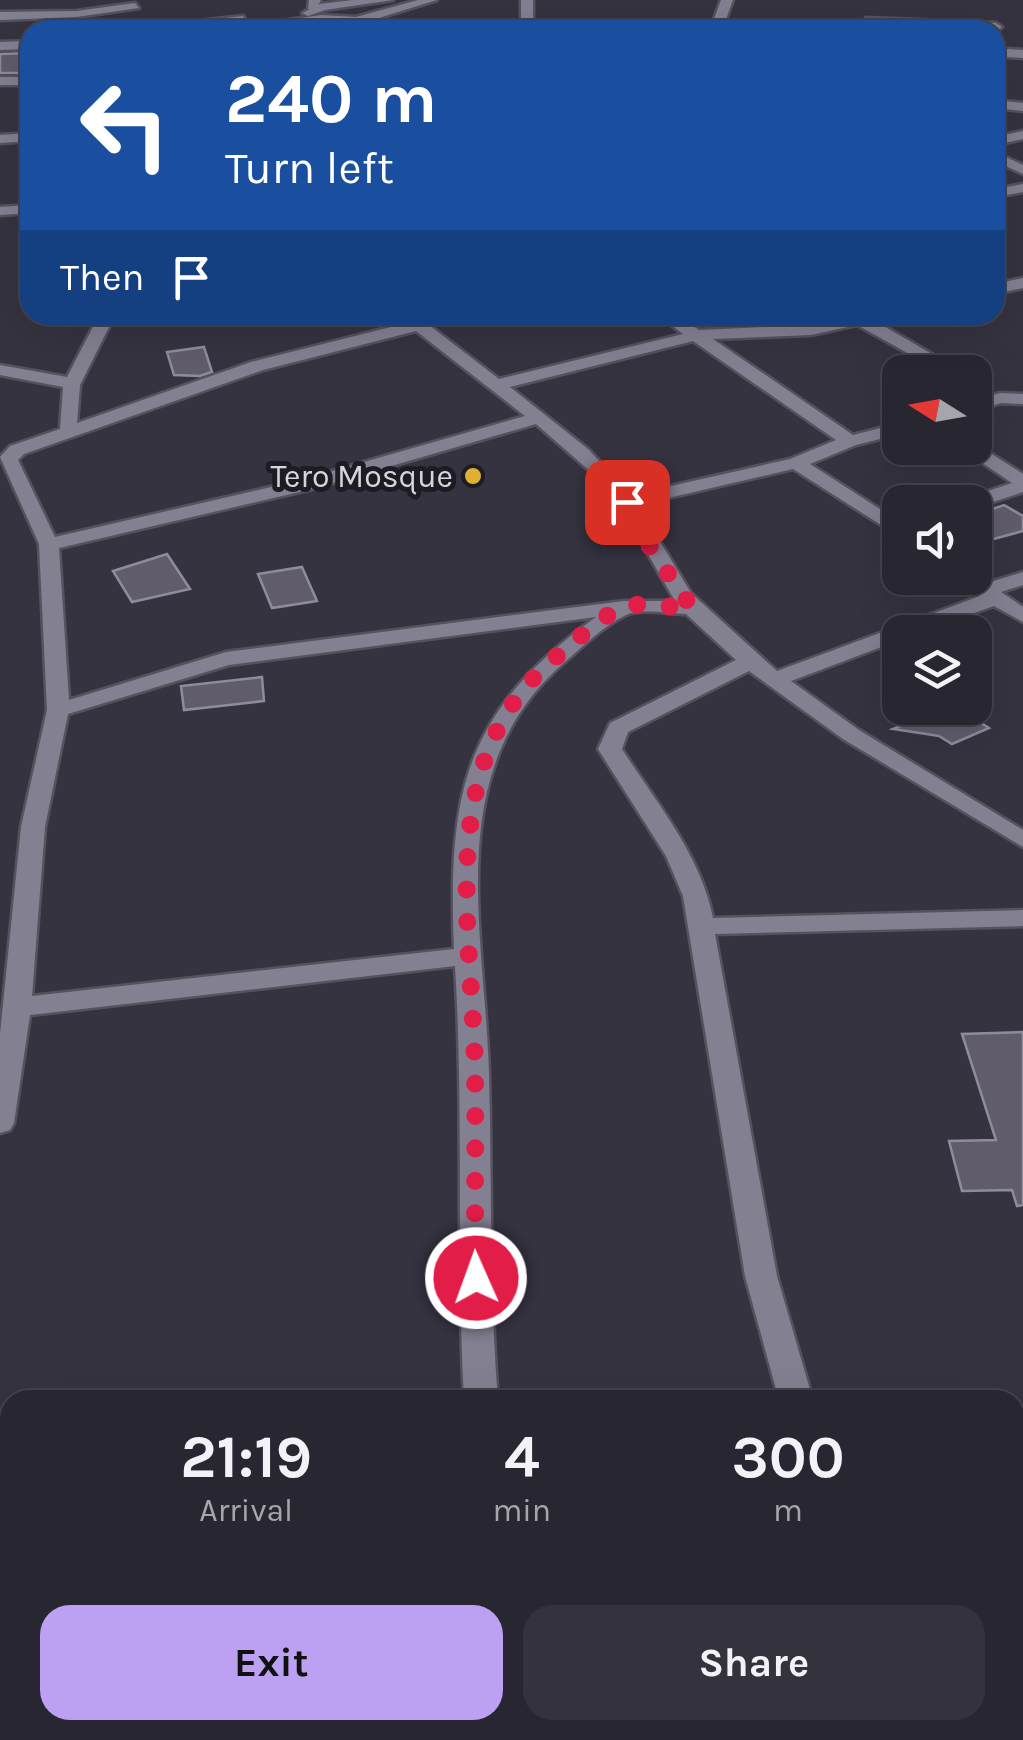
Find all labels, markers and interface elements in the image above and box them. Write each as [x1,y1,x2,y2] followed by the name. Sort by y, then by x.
[225,58,437,140] text: 240 m
[60,60,190,190] icon: left
[225,142,394,194] text: Turn left
[164,250,219,305] icon: arrive
[60,255,144,300] text: Then
[882,355,992,465] north arrow
[882,355,992,725] map controls
[270,458,453,495] place label: Tero Mosque
[585,460,670,545] pin
[462,465,484,487] marker: Tero Mosque
[600,475,655,530] icon: arrive
[882,485,992,595] button: sound
[882,615,992,725] button: layers
[424,1226,528,1330] position arrow
[180,1422,312,1492] text: 21:19
[504,1422,540,1492] text: 4
[731,1422,845,1492] text: 300
[199,1492,293,1529] text: Arrival
[492,1492,551,1529] text: min
[773,1492,803,1529] text: m
[40,1605,503,1720] button: Exit
[523,1605,985,1720] button: Share

